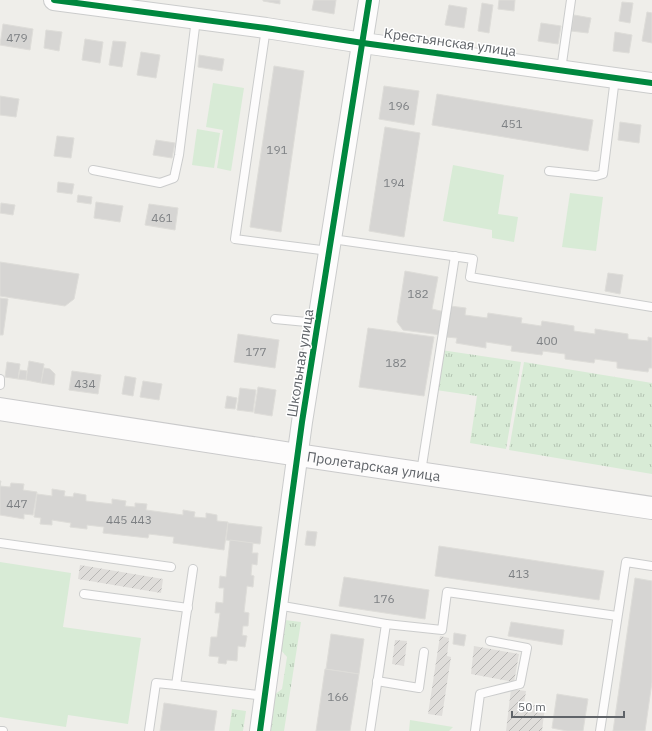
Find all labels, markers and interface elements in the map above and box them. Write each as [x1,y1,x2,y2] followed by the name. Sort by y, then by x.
[383,24,518,60] street label: Крестьянская улица
[6,30,28,45] house number: 479
[388,98,410,113] house number: 196
[501,116,523,131] house number: 451
[266,142,288,157] house number: 191
[383,175,405,190] house number: 194
[151,210,173,225] house number: 461
[407,286,429,301] house number: 182
[283,307,318,418] street label: Школьная улица
[536,333,558,348] house number: 400
[245,344,267,359] house number: 177
[385,355,407,370] house number: 182
[74,376,96,391] house number: 434
[306,447,442,485] street label: Пролетарская улица
[6,496,28,511] house number: 447
[106,512,152,527] house number: 445 443
[508,566,530,581] house number: 413
[373,591,395,606] house number: 176
[327,689,349,704] house number: 166
[512,693,624,719] scale bar
[518,699,546,714] text: 50 m

